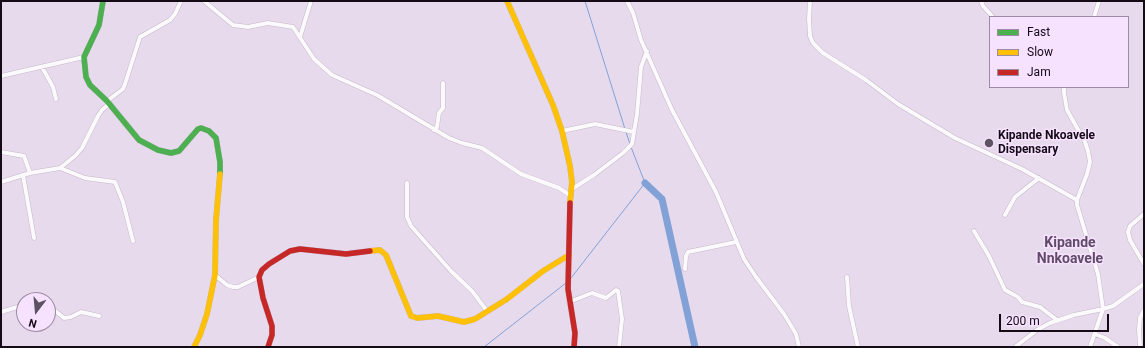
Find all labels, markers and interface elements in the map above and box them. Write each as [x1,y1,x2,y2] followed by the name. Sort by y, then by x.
[989,16,1129,88] legend
[1027,25,1050,39] text: Fast
[1027,45,1053,59] text: Slow
[1027,65,1051,79] text: Jam
[998,129,1095,157] place label: Kipande Nkoavele Dispensary
[983,137,995,149] marker: Kipande Nkoavele Dispensary
[1037,235,1103,268] district label: Kipande Nnkoavele
[16,292,56,332] north arrow
[1001,306,1111,332] scale bar
[1006,314,1040,328] text: 200 m
[27,316,38,330] text: N

